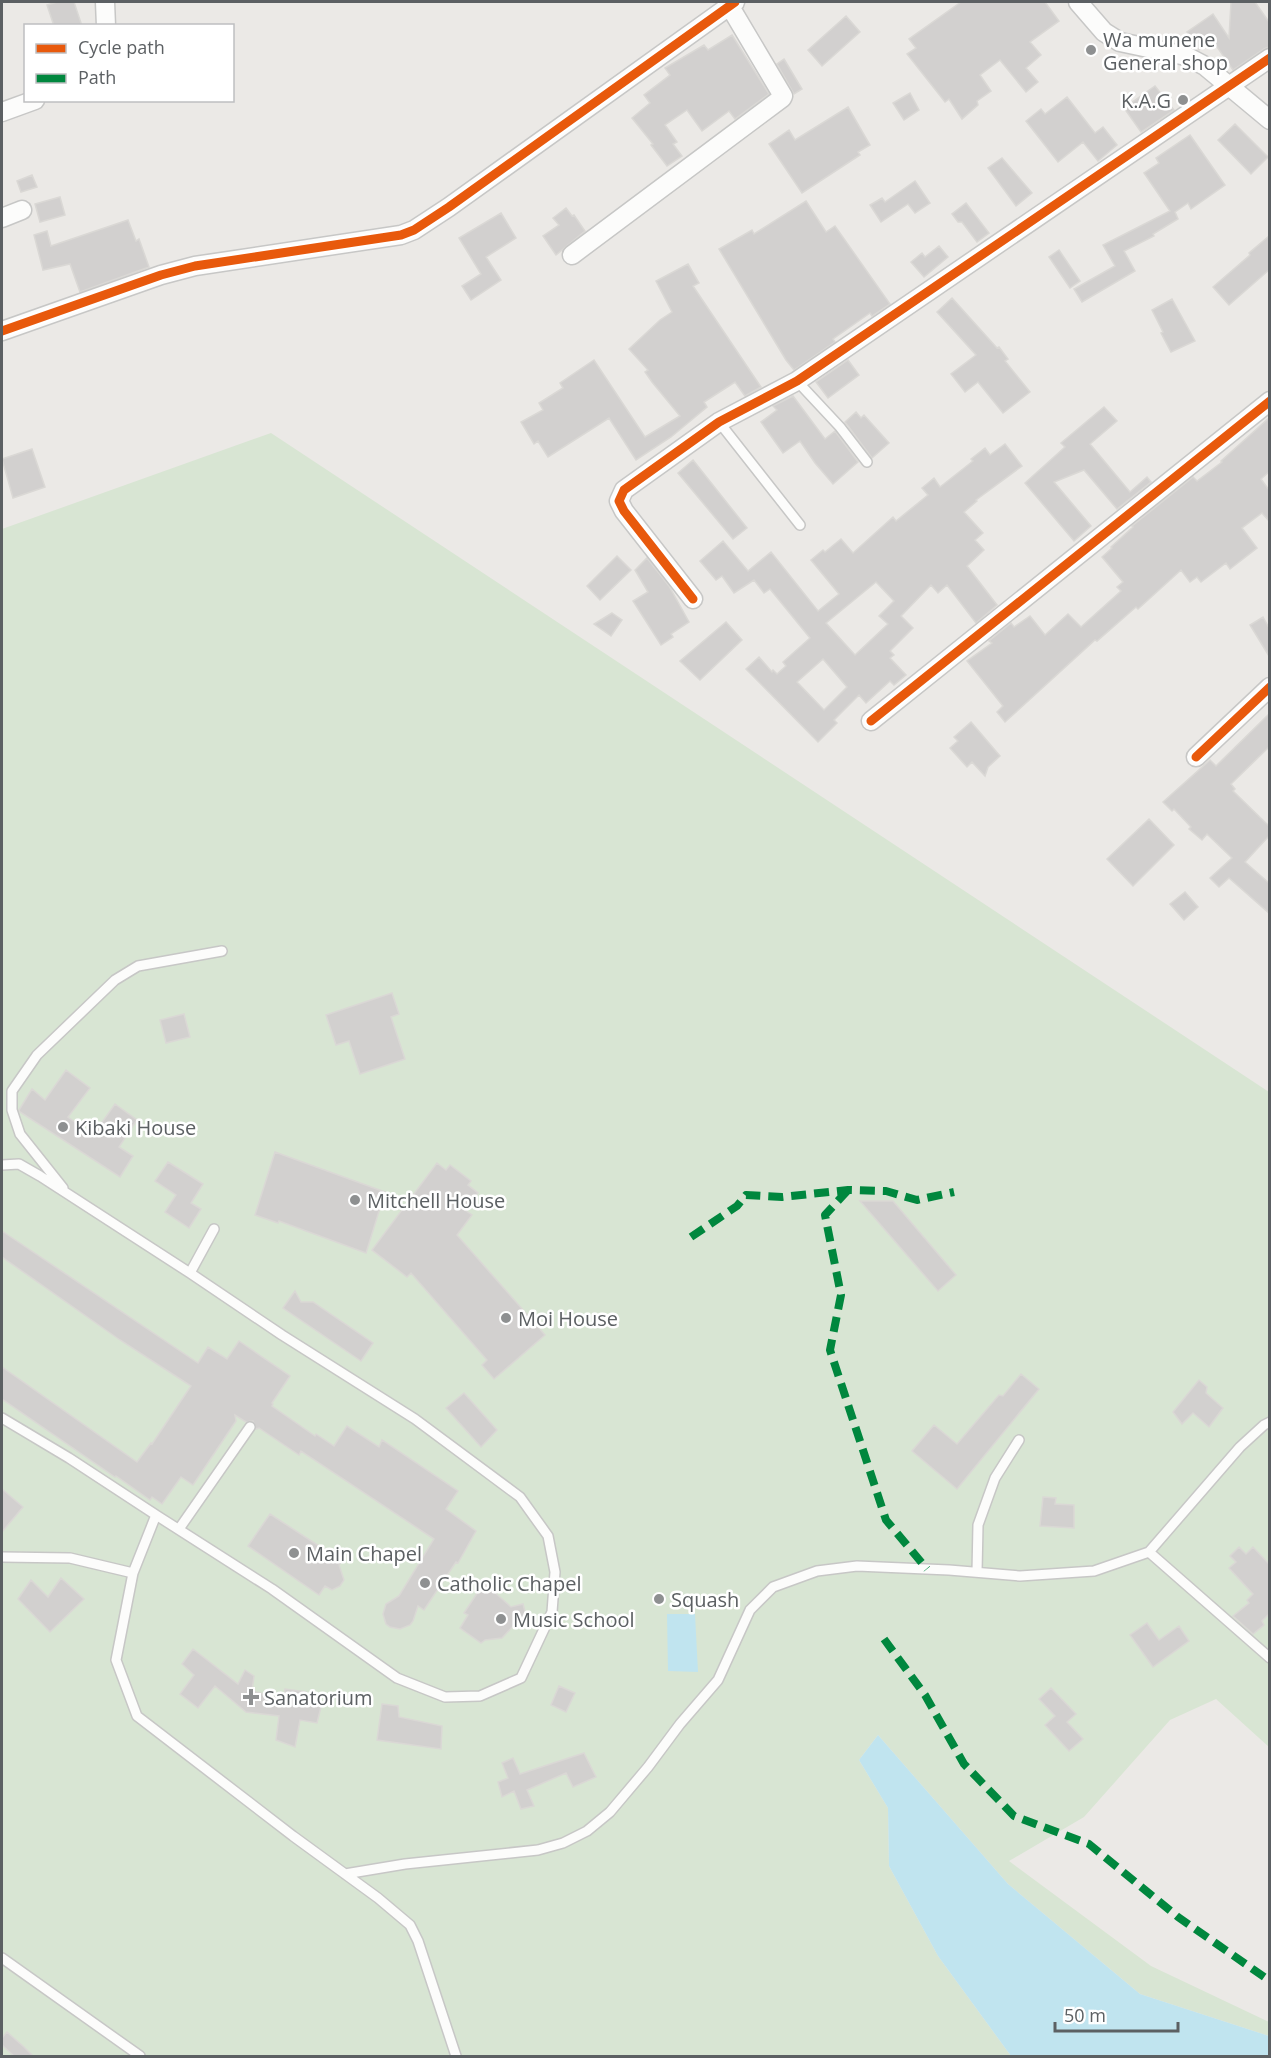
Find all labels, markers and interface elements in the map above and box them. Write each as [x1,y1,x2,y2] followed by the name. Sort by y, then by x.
[24,24,234,102] legend
[1103,26,1228,76] place label: Wa munene General shop
[78,35,165,59] text: Cycle path
[1084,43,1098,57] marker: Wa munene General shop
[78,65,116,89] text: Path
[1121,87,1171,114] place label: K.A.G
[1176,93,1190,107] marker: K.A.G
[75,1114,196,1141] place label: Kibaki House
[56,1120,70,1134] marker: Kibaki House
[367,1187,505,1214] place label: Mitchell House
[348,1193,362,1207] marker: Mitchell House
[518,1305,618,1332] place label: Moi House
[499,1311,513,1325] marker: Moi House
[306,1540,422,1567] place label: Main Chapel
[287,1546,301,1560] marker: Main Chapel
[437,1570,582,1597] place label: Catholic Chapel
[418,1576,432,1590] marker: Catholic Chapel
[671,1586,739,1613] place label: Squash
[652,1592,666,1606] marker: Squash
[513,1606,635,1633] place label: Music School
[494,1612,508,1626] marker: Music School
[264,1684,373,1711] place label: Sanatorium
[242,1688,260,1706] marker: Sanatorium
[1055,1995,1178,2033] scale bar
[1064,2003,1106,2027] text: 50 m

